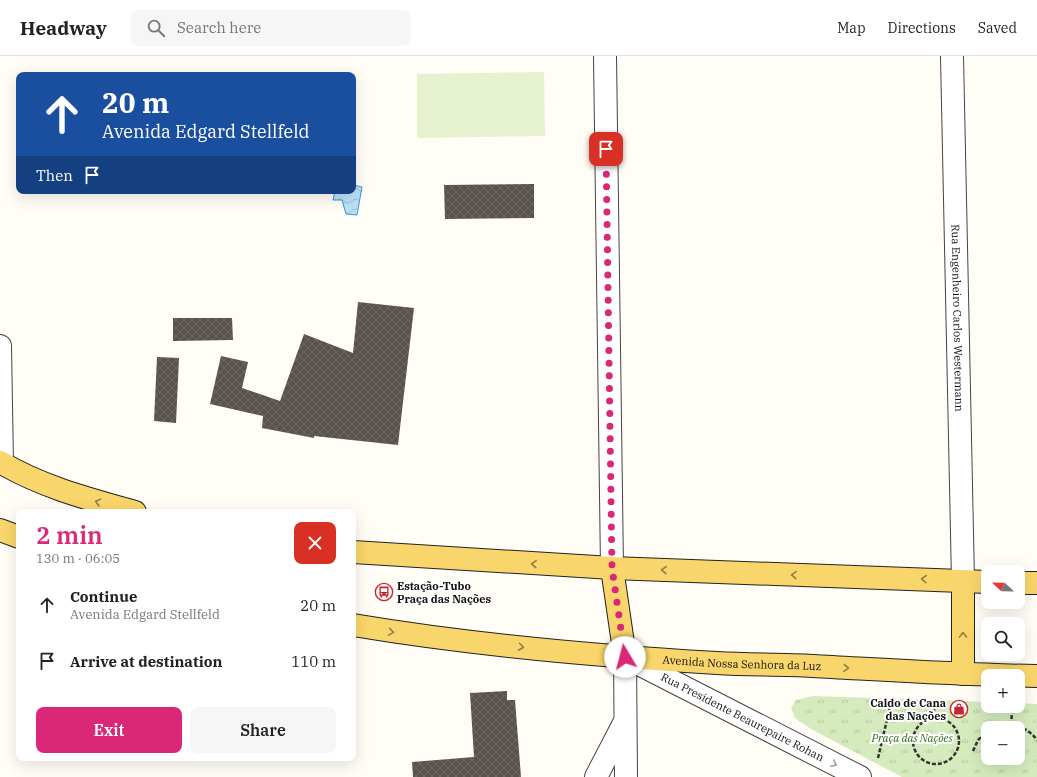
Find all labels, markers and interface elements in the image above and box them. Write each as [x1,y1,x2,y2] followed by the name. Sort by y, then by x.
[131,10,411,46] search box
[20,16,107,40] text: Headway
[145,17,167,39] icon: search
[177,18,261,37] text: Search here
[837,19,866,37] text: Map
[888,19,956,37] text: Directions
[978,19,1017,37] text: Saved
[102,84,169,121] text: 20 m
[36,88,88,140] icon: ahead
[102,120,310,143] text: Avenida Edgard Stellfeld
[589,132,623,166] pin
[595,138,617,160] icon: arrive
[81,164,103,186] icon: arrive
[36,166,73,185] text: Then
[949,224,966,412] street label: Rua Engenheiro Carlos Westermann
[94,498,101,507] one-way arrow
[36,519,103,551] text: 2 min
[294,522,336,564] button: close
[36,550,120,567] text: 130 m · 06:05
[531,559,537,568] one-way arrow
[981,565,1025,609] north arrow
[981,565,1025,765] map controls
[661,566,667,575] one-way arrow
[791,571,797,579] one-way arrow
[921,575,927,584] one-way arrow
[397,579,492,606] place label: Estação-Tubo Praça das Nações
[374,582,394,602] bus stop icon: Estação-Tubo Praça das Nações
[70,587,137,606] text: Continue
[36,594,58,616] icon: ahead
[300,596,336,615] text: 20 m
[70,606,220,623] text: Avenida Edgard Stellfeld
[981,617,1025,661] button: search
[388,627,395,636] one-way arrow
[959,632,967,638] one-way arrow
[604,636,646,678] position arrow
[517,643,524,652] one-way arrow
[36,650,58,672] icon: arrive
[70,652,222,671] text: Arrive at destination
[291,652,336,671] text: 110 m
[662,653,822,673] street label: Avenida Nossa Senhora da Luz
[843,663,849,672] one-way arrow
[981,669,1025,713] button: +
[659,670,826,764] street label: Rua Presidente Beaurepaire Rohan
[870,696,946,723] place label: Caldo de Cana das Nações
[949,699,969,719] shop icon: Caldo de Cana das Nações
[36,707,182,753] button: Exit
[190,707,336,753] button: Share
[981,721,1025,765] button: −
[870,731,954,745] park label: Praça das Nações
[830,759,838,767] one-way arrow

